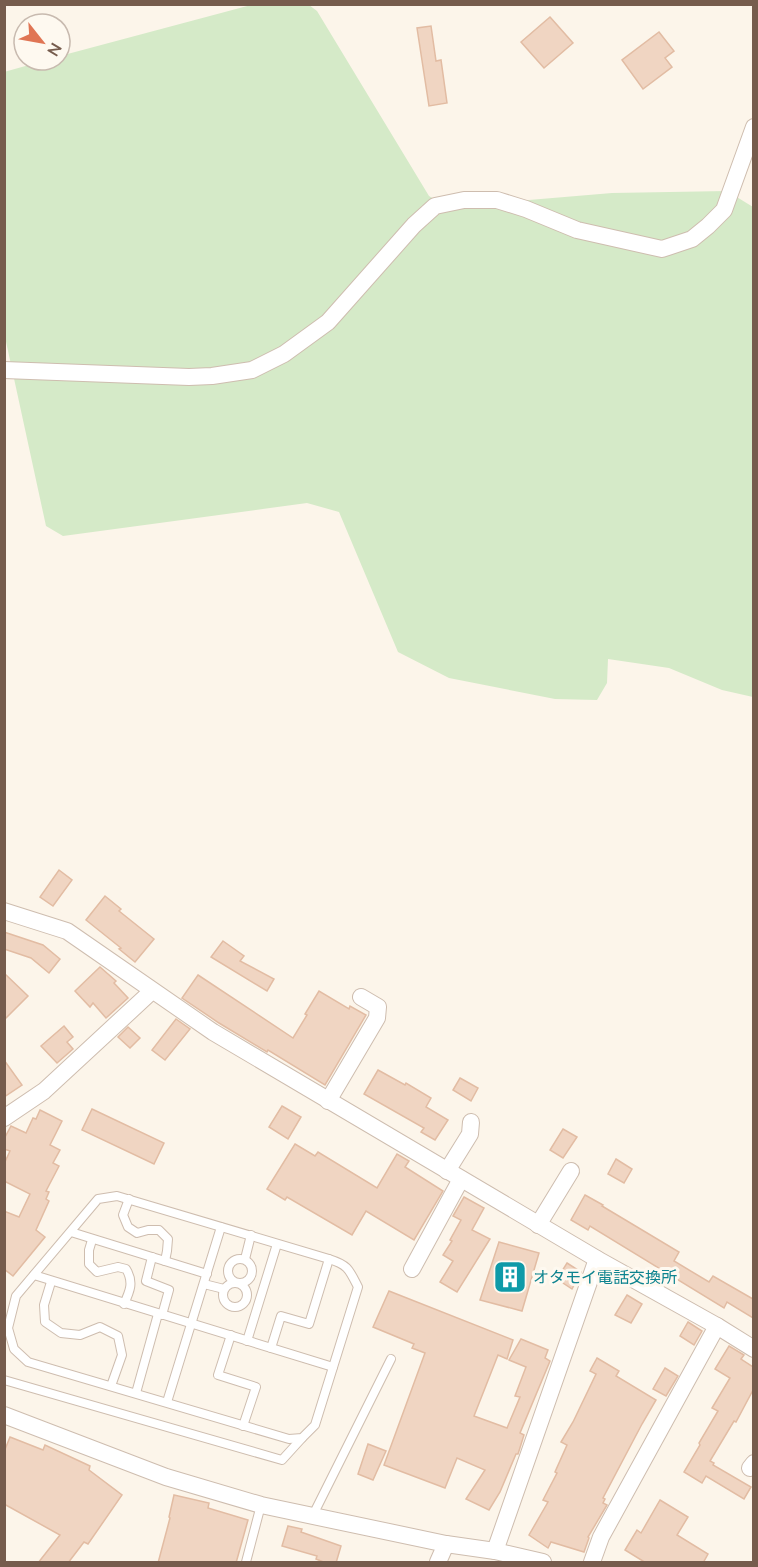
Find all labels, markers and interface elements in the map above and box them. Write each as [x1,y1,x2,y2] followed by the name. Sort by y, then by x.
[12,12,72,72] north arrow
[41,38,67,60] text: N
[492,1259,528,1295] building icon: オタモイ電話交換所
[533,1267,677,1289] place label: オタモイ電話交換所

